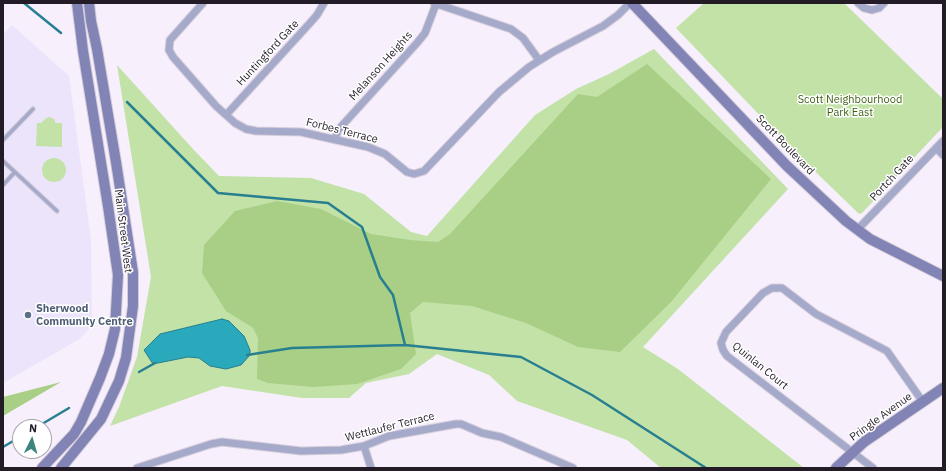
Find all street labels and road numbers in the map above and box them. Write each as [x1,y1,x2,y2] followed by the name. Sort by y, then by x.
[234,17,302,89] street label: Huntingford Gate
[347,29,415,103] street label: Melanson Heights
[753,112,817,178] street label: Scott Boulevard
[305,116,379,146] street label: Forbes Terrace
[867,152,917,204] street label: Portch Gate
[111,189,135,273] street label: Main Street West
[729,339,791,393] street label: Quinlan Court
[847,390,915,444] street label: Pringle Avenue
[344,410,436,444] street label: Wettlaufer Terrace

